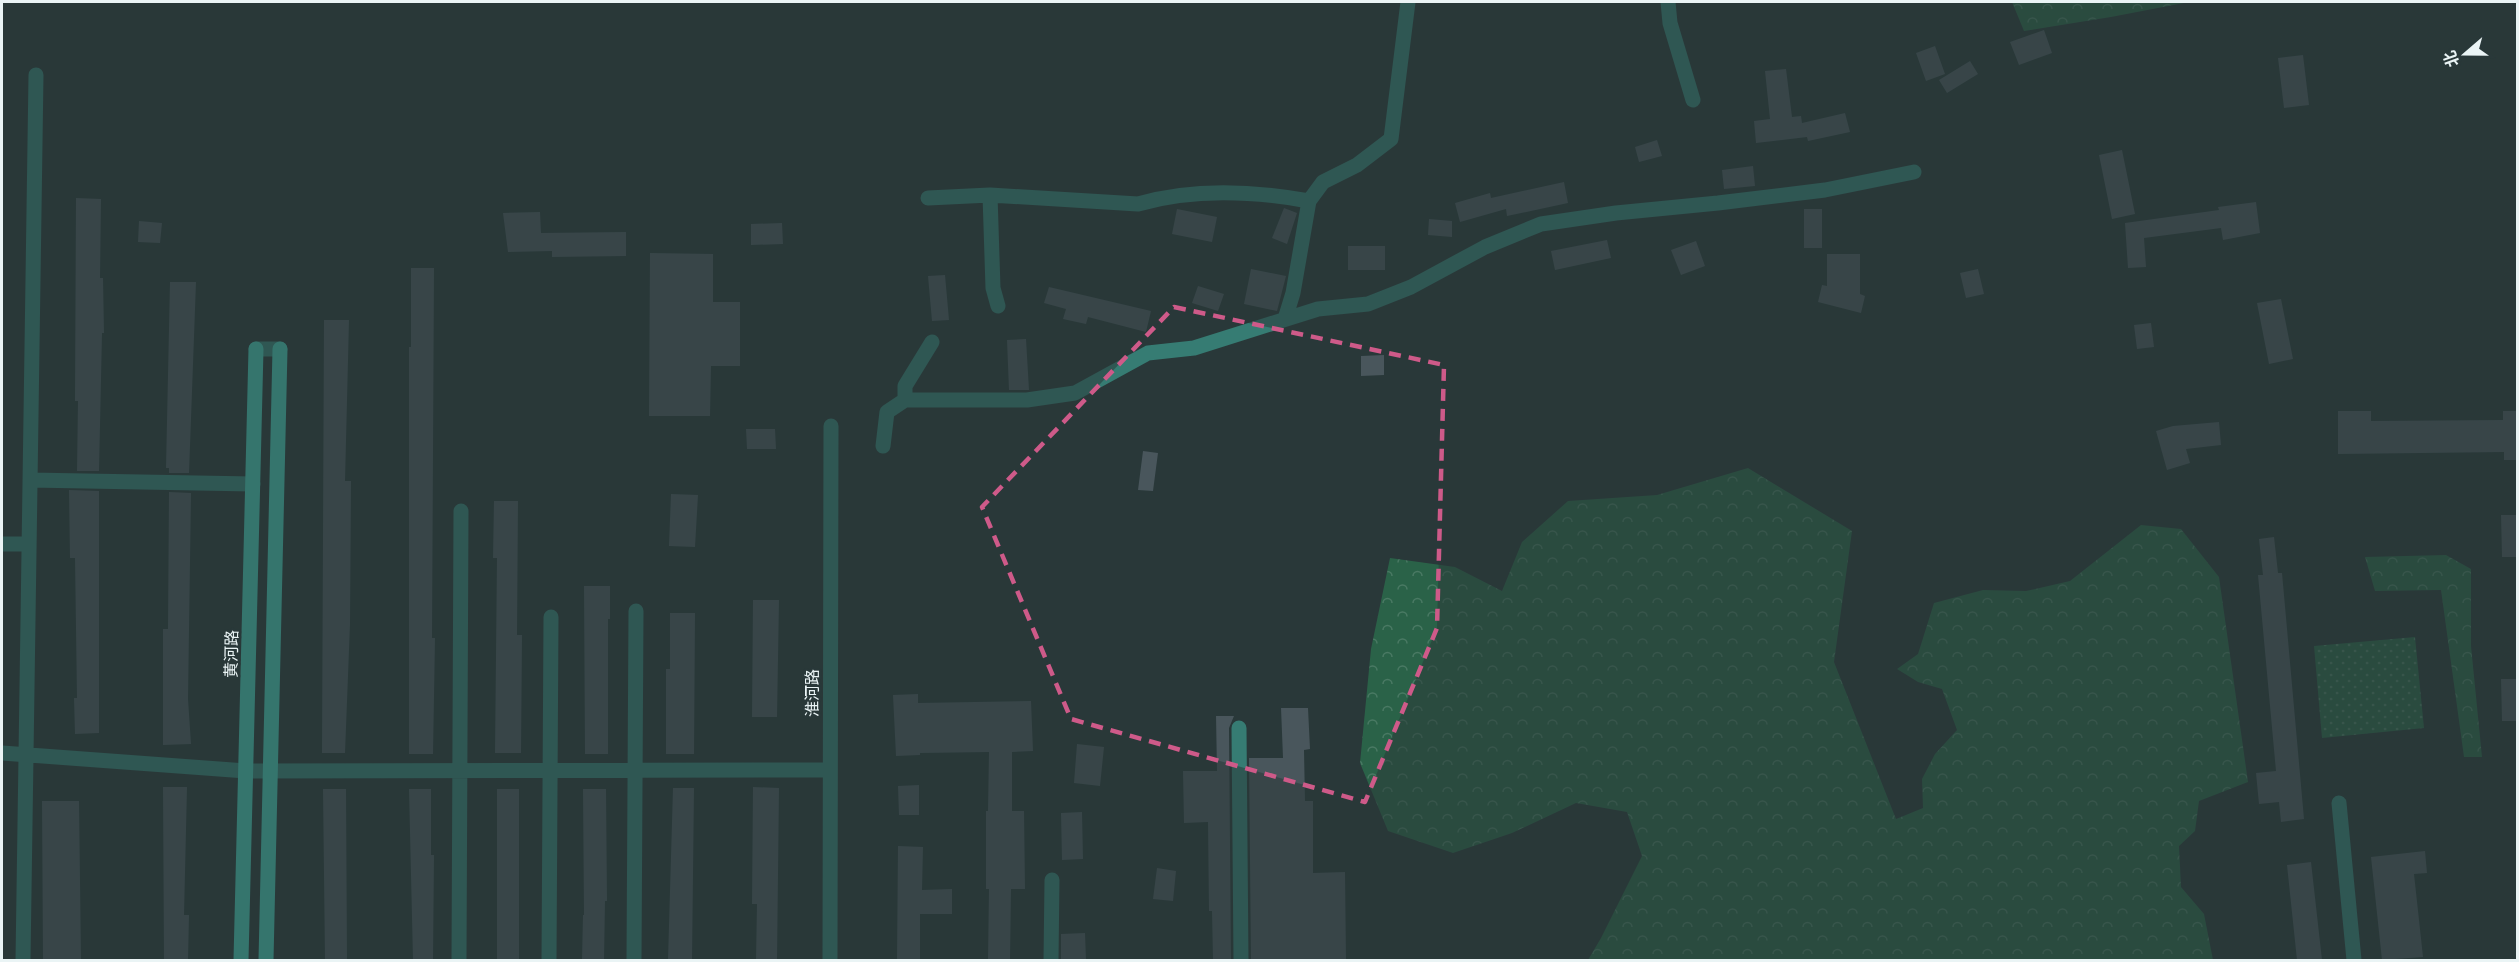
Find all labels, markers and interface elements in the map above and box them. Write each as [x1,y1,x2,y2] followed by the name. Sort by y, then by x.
[2435,24,2495,84] north arrow
[2439,48,2463,70] text: 北
[221,630,241,678] street label: 黄河路
[802,669,822,717] street label: 淮河路

